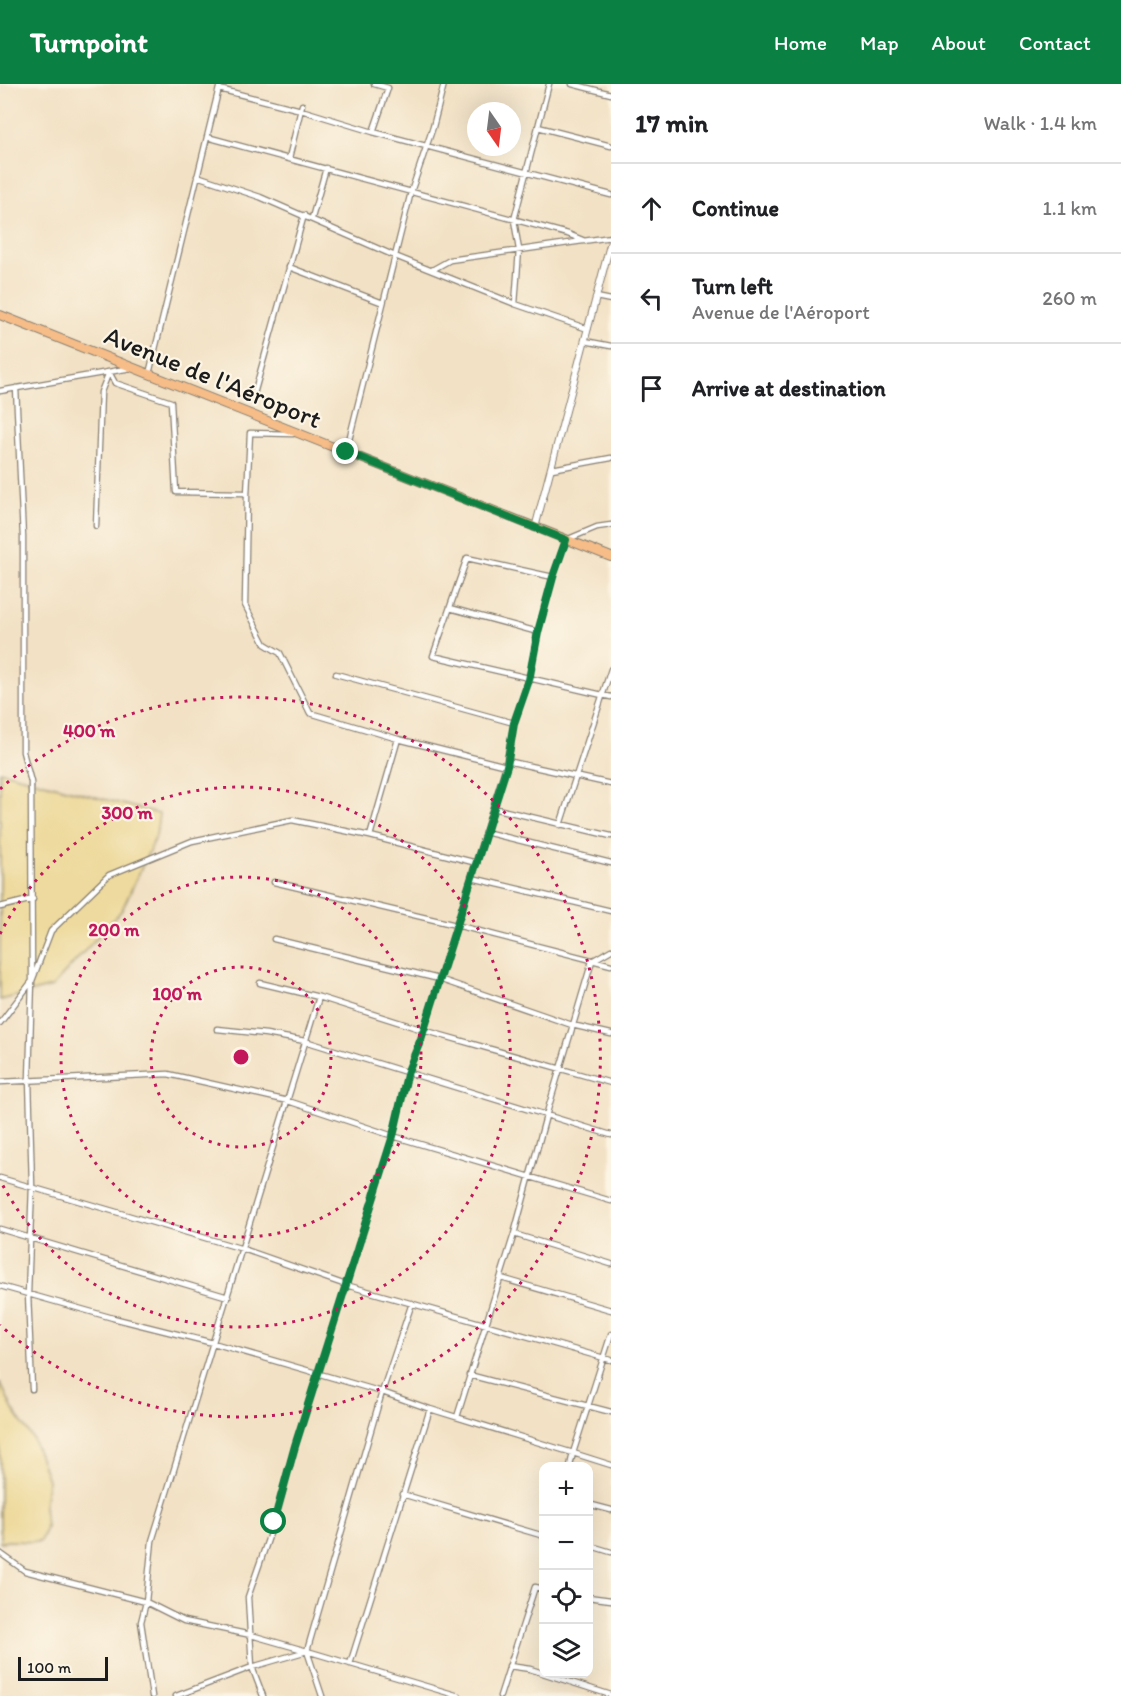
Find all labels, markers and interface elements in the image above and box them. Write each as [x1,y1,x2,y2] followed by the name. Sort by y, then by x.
[30,25,148,59] text: Turnpoint
[774,30,827,55] text: Home
[860,30,899,55] text: Map
[932,30,986,55] text: About
[1019,30,1091,55] text: Contact
[467,102,521,156] north arrow
[635,107,708,139] text: 17 min
[983,111,1097,135] text: Walk · 1.4 km
[635,192,668,225] icon: ahead
[692,195,779,222] text: Continue
[1043,196,1097,220] text: 1.1 km
[692,273,773,300] text: Turn left
[635,282,668,315] icon: left
[1042,286,1097,310] text: 260 m
[692,300,870,324] text: Avenue de l'Aéroport
[100,319,326,435] street label: Avenue de l'Aéroport
[635,372,668,405] icon: arrive
[692,375,886,402] text: Arrive at destination
[332,438,358,464] route end
[63,720,116,742] text: 400 m
[101,802,153,824] text: 300 m
[89,919,140,941] text: 200 m
[152,983,203,1005] text: 100 m
[231,1047,251,1067] centre of rings
[539,1462,593,1678] map controls
[539,1462,593,1516] button: +
[260,1508,286,1534] route start
[539,1516,593,1570] button: −
[539,1570,593,1624] button: locate
[539,1624,593,1678] button: layers
[18,1654,108,1682] scale bar
[27,1658,71,1677] text: 100 m

